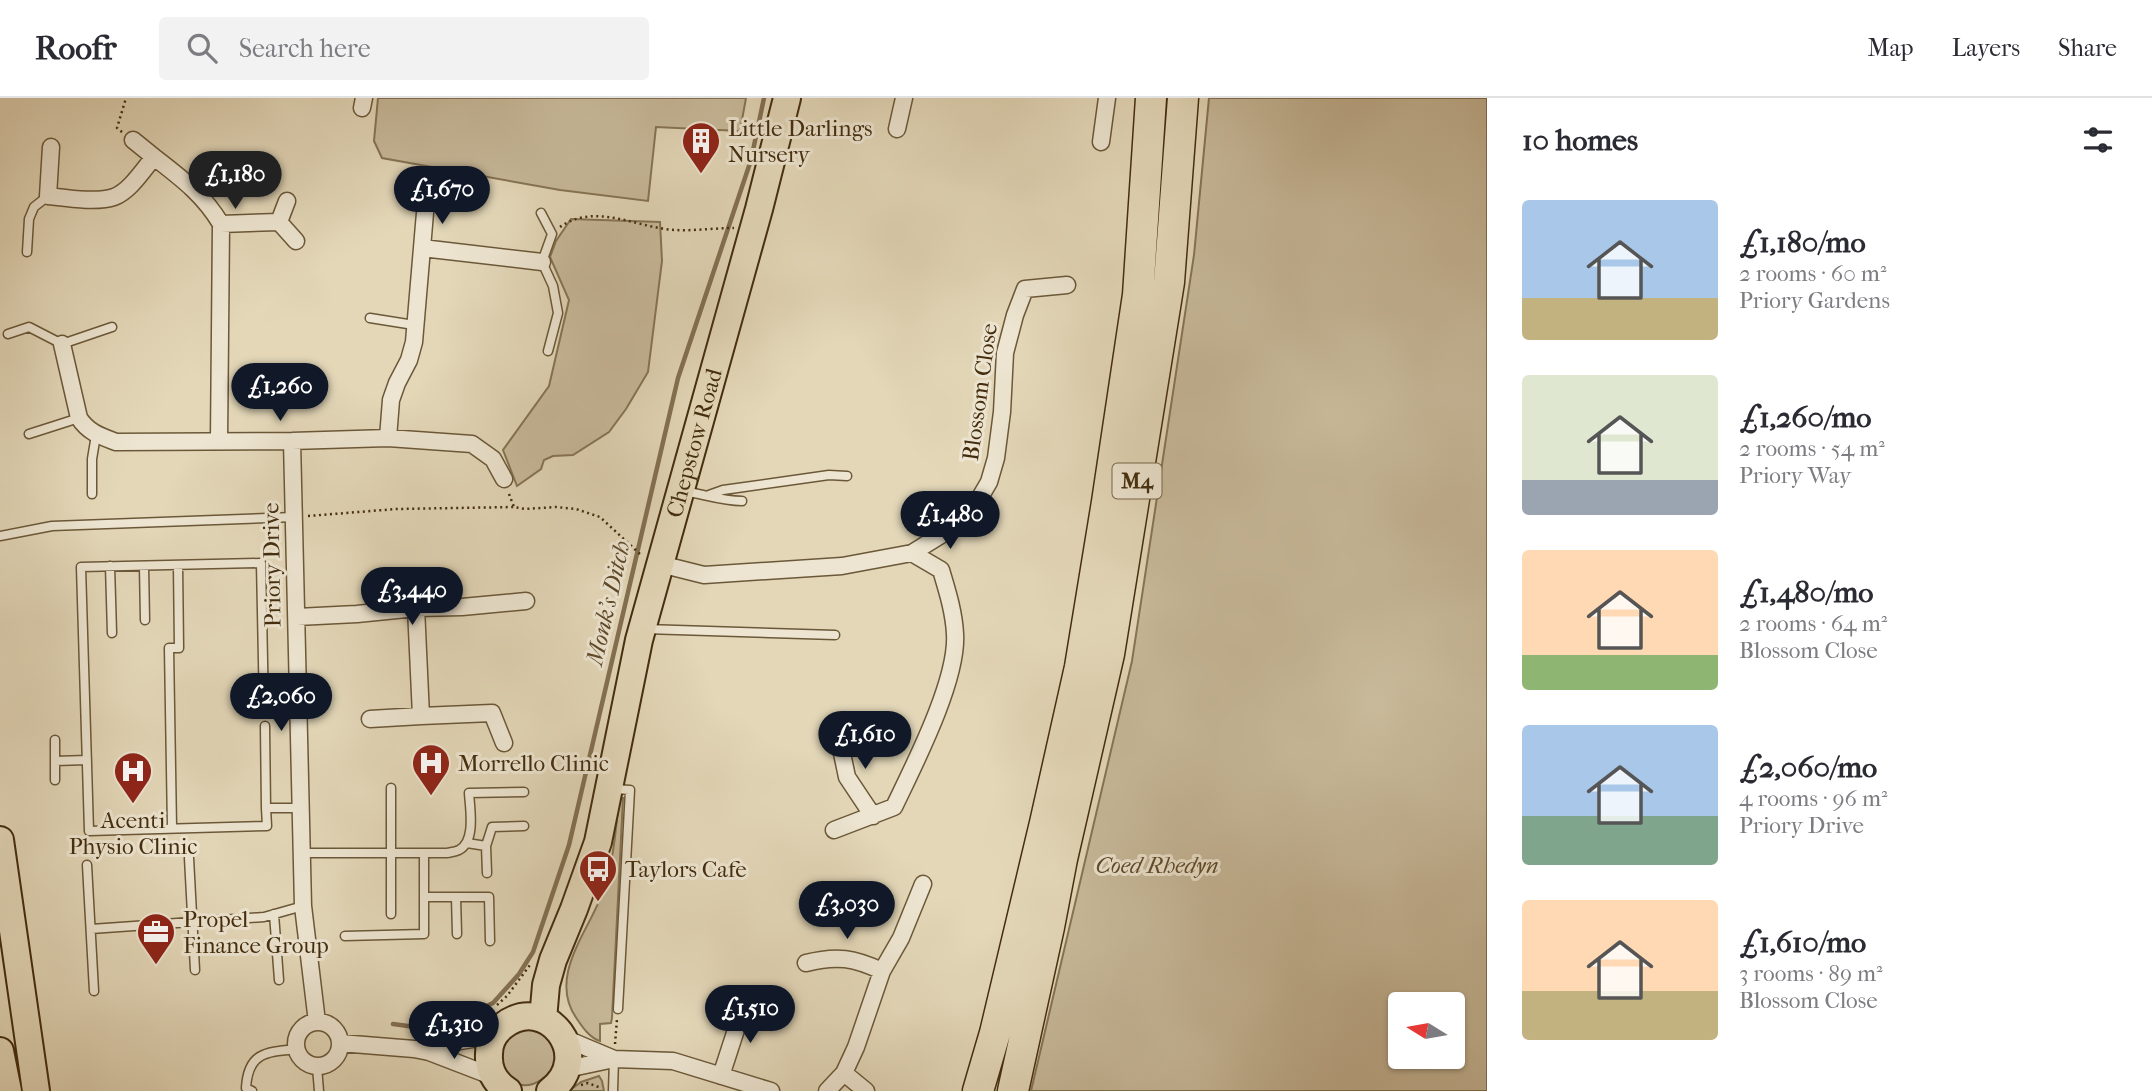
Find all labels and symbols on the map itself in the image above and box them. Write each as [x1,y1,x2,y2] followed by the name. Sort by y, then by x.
[728,115,873,168] place label: Little Darlings Nursery
[680,120,722,175] building icon: Little Darlings Nursery
[178,152,292,211] pin: £1,180
[385,166,499,226] pin: £1,670
[957,321,1003,463] street label: Blossom Close
[223,364,337,423] pin: £1,260
[660,365,728,521] street label: Chepstow Road
[1112,464,1162,498] road number: M4
[893,491,1007,551] pin: £1,480
[257,502,287,628] street label: Priory Drive
[580,538,636,670] water label: Monk's Ditch
[355,568,469,627] pin: £3,440
[224,674,338,733] pin: £2,060
[808,712,922,771] pin: £1,610
[410,742,452,797] hospital icon: Morrello Clinic
[112,750,154,805] hospital icon: Acenti Physio Clinic
[458,750,609,777] place label: Morrello Clinic
[69,807,197,860] place label: Acenti Physio Clinic
[577,848,619,903] bus stop icon: Taylors Cafe
[1095,852,1219,879] park label: Coed Rhedyn
[625,856,747,883] place label: Taylors Cafe
[790,882,904,941] pin: £3,030
[183,906,329,959] place label: Propel Finance Group
[135,911,177,966] office icon: Propel Finance Group
[693,986,807,1045] pin: £1,510
[1388,992,1465,1069] north arrow
[397,1002,511,1061] pin: £1,310

